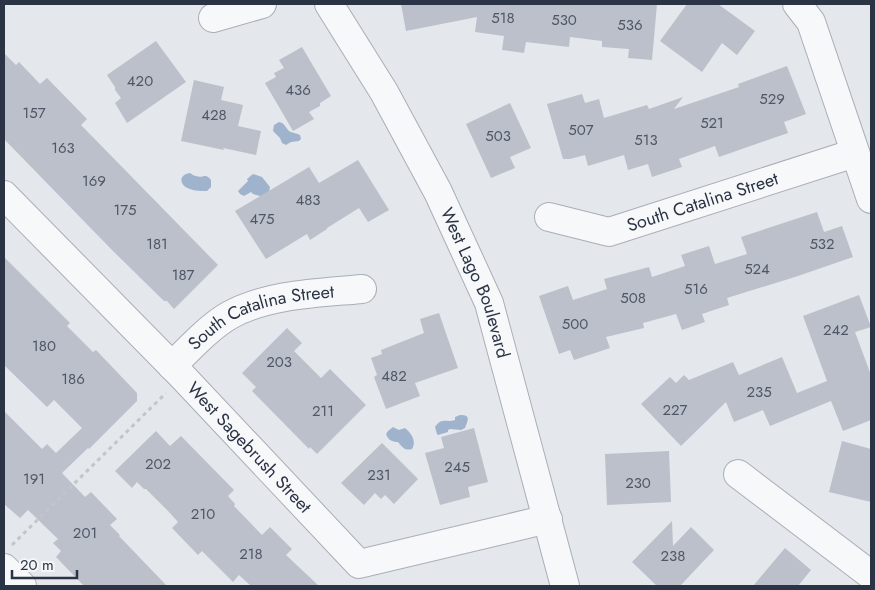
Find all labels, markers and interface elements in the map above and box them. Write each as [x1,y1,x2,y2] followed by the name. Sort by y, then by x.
[491,7,515,29] house number: 518
[551,9,577,31] house number: 530
[617,14,643,36] house number: 536
[127,70,153,92] house number: 420
[285,79,311,101] house number: 436
[759,88,785,110] house number: 529
[22,102,46,124] house number: 157
[201,104,227,126] house number: 428
[700,112,724,134] house number: 521
[568,119,594,141] house number: 507
[485,125,511,147] house number: 503
[634,129,658,151] house number: 513
[51,137,75,159] house number: 163
[623,165,782,238] street label: South Catalina Street
[82,170,106,192] house number: 169
[295,189,321,211] house number: 483
[113,199,137,221] house number: 175
[434,203,516,361] street label: West Lago Boulevard
[249,208,275,230] house number: 475
[146,233,168,255] house number: 181
[809,233,835,255] house number: 532
[744,258,770,280] house number: 524
[172,264,194,286] house number: 187
[182,278,336,356] street label: South Catalina Street
[684,278,708,300] house number: 516
[620,287,646,309] house number: 508
[562,313,588,335] house number: 500
[823,319,849,341] house number: 242
[32,335,56,357] house number: 180
[266,351,292,373] house number: 203
[381,365,407,387] house number: 482
[61,368,85,390] house number: 186
[181,376,318,519] street label: West Sagebrush Street
[746,381,772,403] house number: 235
[663,399,688,421] house number: 227
[312,400,334,422] house number: 211
[145,453,171,475] house number: 202
[444,456,470,478] house number: 245
[367,464,391,486] house number: 231
[23,468,45,490] house number: 191
[625,472,651,494] house number: 230
[191,503,215,525] house number: 210
[73,522,97,544] house number: 201
[239,543,263,565] house number: 218
[661,545,685,567] house number: 238
[12,548,78,580] scale bar
[20,554,54,576] text: 20 m

